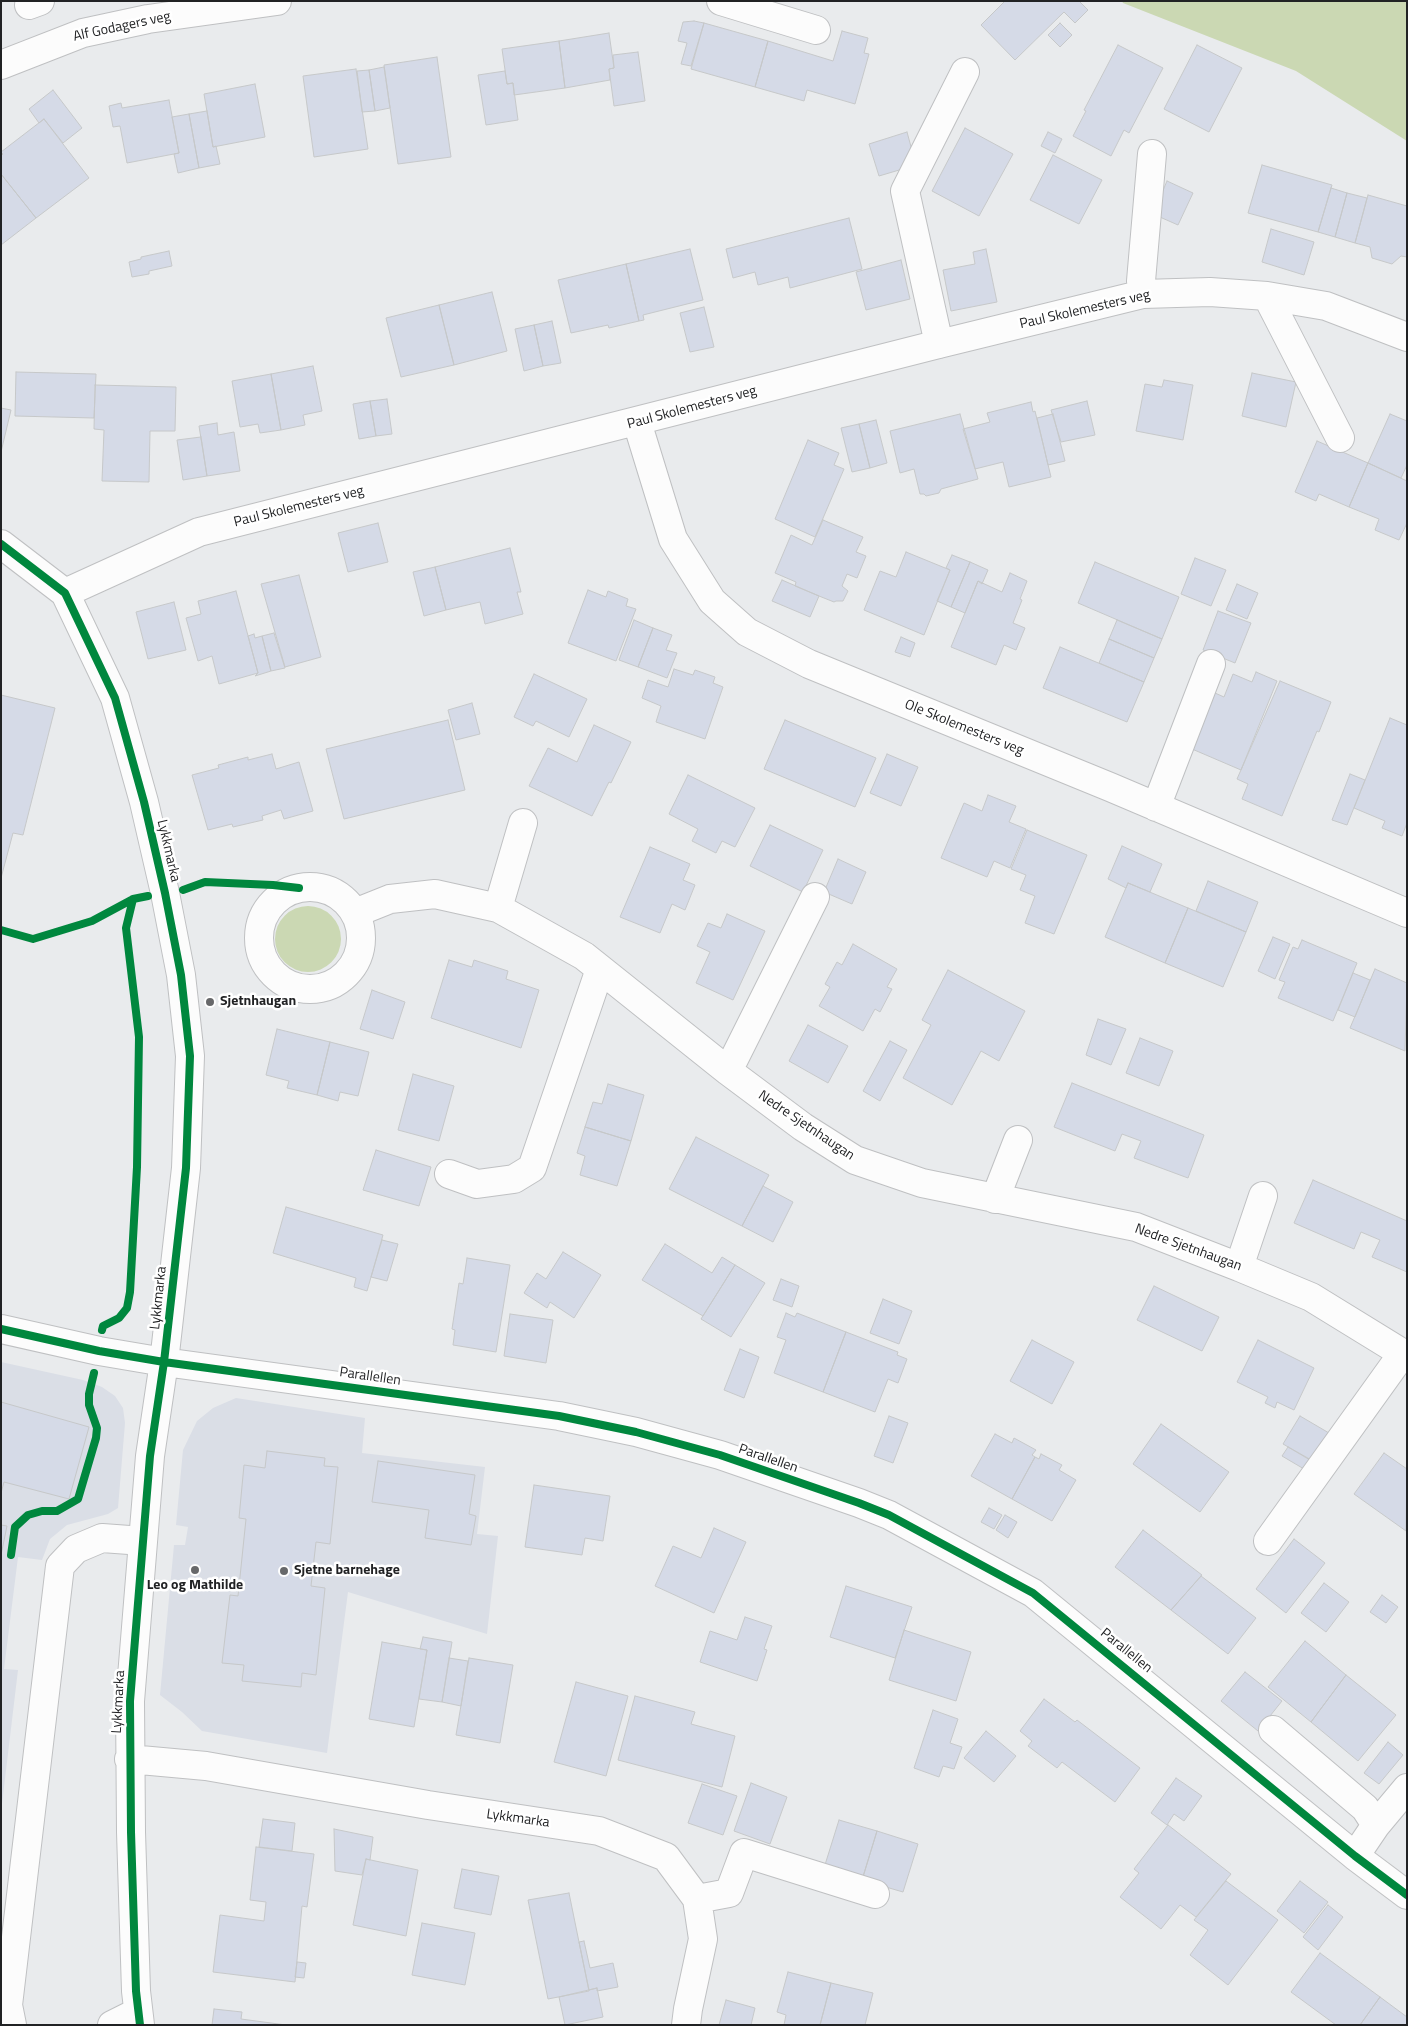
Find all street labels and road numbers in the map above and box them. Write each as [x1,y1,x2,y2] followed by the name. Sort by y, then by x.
[72,8,172,46] street label: Alf Godagers veg
[1018,287,1152,333] street label: Paul Skolemesters veg
[625,383,759,433] street label: Paul Skolemesters veg
[232,483,366,531] street label: Paul Skolemesters veg
[902,696,1026,760] street label: Ole Skolemesters veg
[153,818,183,884] street label: Lykkmarka
[755,1088,857,1164] street label: Nedre Sjetnhaugan
[1132,1221,1244,1275] street label: Nedre Sjetnhaugan
[147,1266,171,1330] street label: Lykkmarka
[338,1364,402,1390] street label: Parallellen
[736,1441,800,1477] street label: Parallellen
[1097,1625,1155,1677] street label: Parallellen
[109,1670,129,1734] street label: Lykkmarka
[485,1806,551,1832] street label: Lykkmarka

